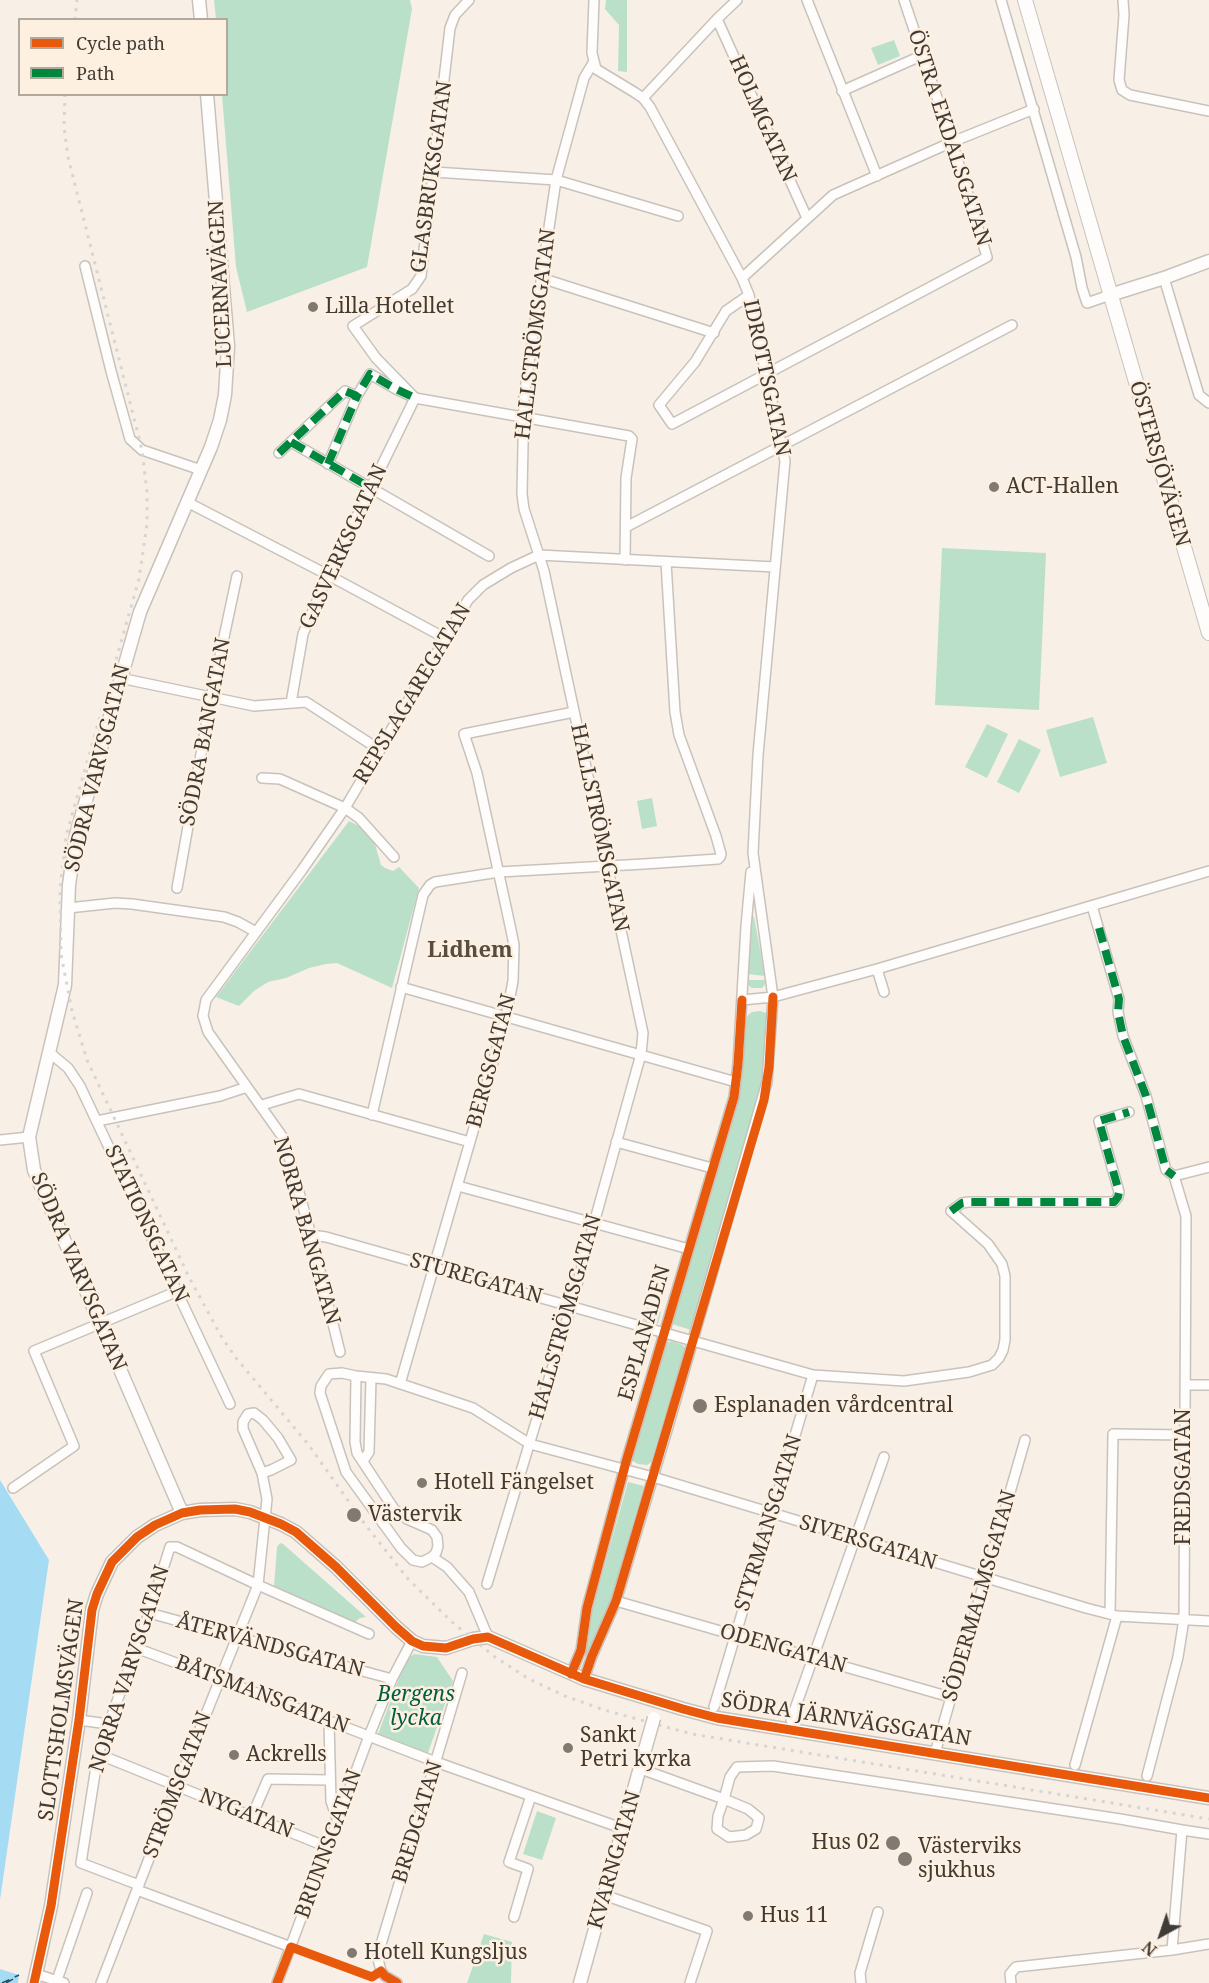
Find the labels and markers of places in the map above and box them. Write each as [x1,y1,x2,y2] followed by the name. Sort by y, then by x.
[325,294,454,320] place label: Lilla Hotellet
[306,300,320,314] marker: Lilla Hotellet
[1006,474,1119,500] place label: ACT-Hallen
[987,480,1001,494] marker: ACT-Hallen
[714,1393,953,1419] place label: Esplanaden vårdcentral
[691,1397,709,1415] marker: Esplanaden vårdcentral
[434,1470,594,1496] place label: Hotell Fängelset
[415,1476,429,1490] marker: Hotell Fängelset
[368,1502,462,1528] place label: Västervik
[345,1506,363,1524] marker: Västervik
[580,1723,692,1773] place label: Sankt Petri kyrka
[561,1741,575,1755] marker: Sankt Petri kyrka
[246,1742,327,1768] place label: Ackrells
[227,1748,241,1762] marker: Ackrells
[812,1830,880,1856] place label: Hus 02
[884,1834,902,1852] marker: Hus 02
[918,1834,1021,1884] place label: Västerviks sjukhus
[896,1850,914,1868] marker: Västerviks sjukhus
[760,1903,828,1929] place label: Hus 11
[741,1909,755,1923] marker: Hus 11
[364,1940,527,1966] place label: Hotell Kungsljus
[345,1946,359,1960] marker: Hotell Kungsljus

